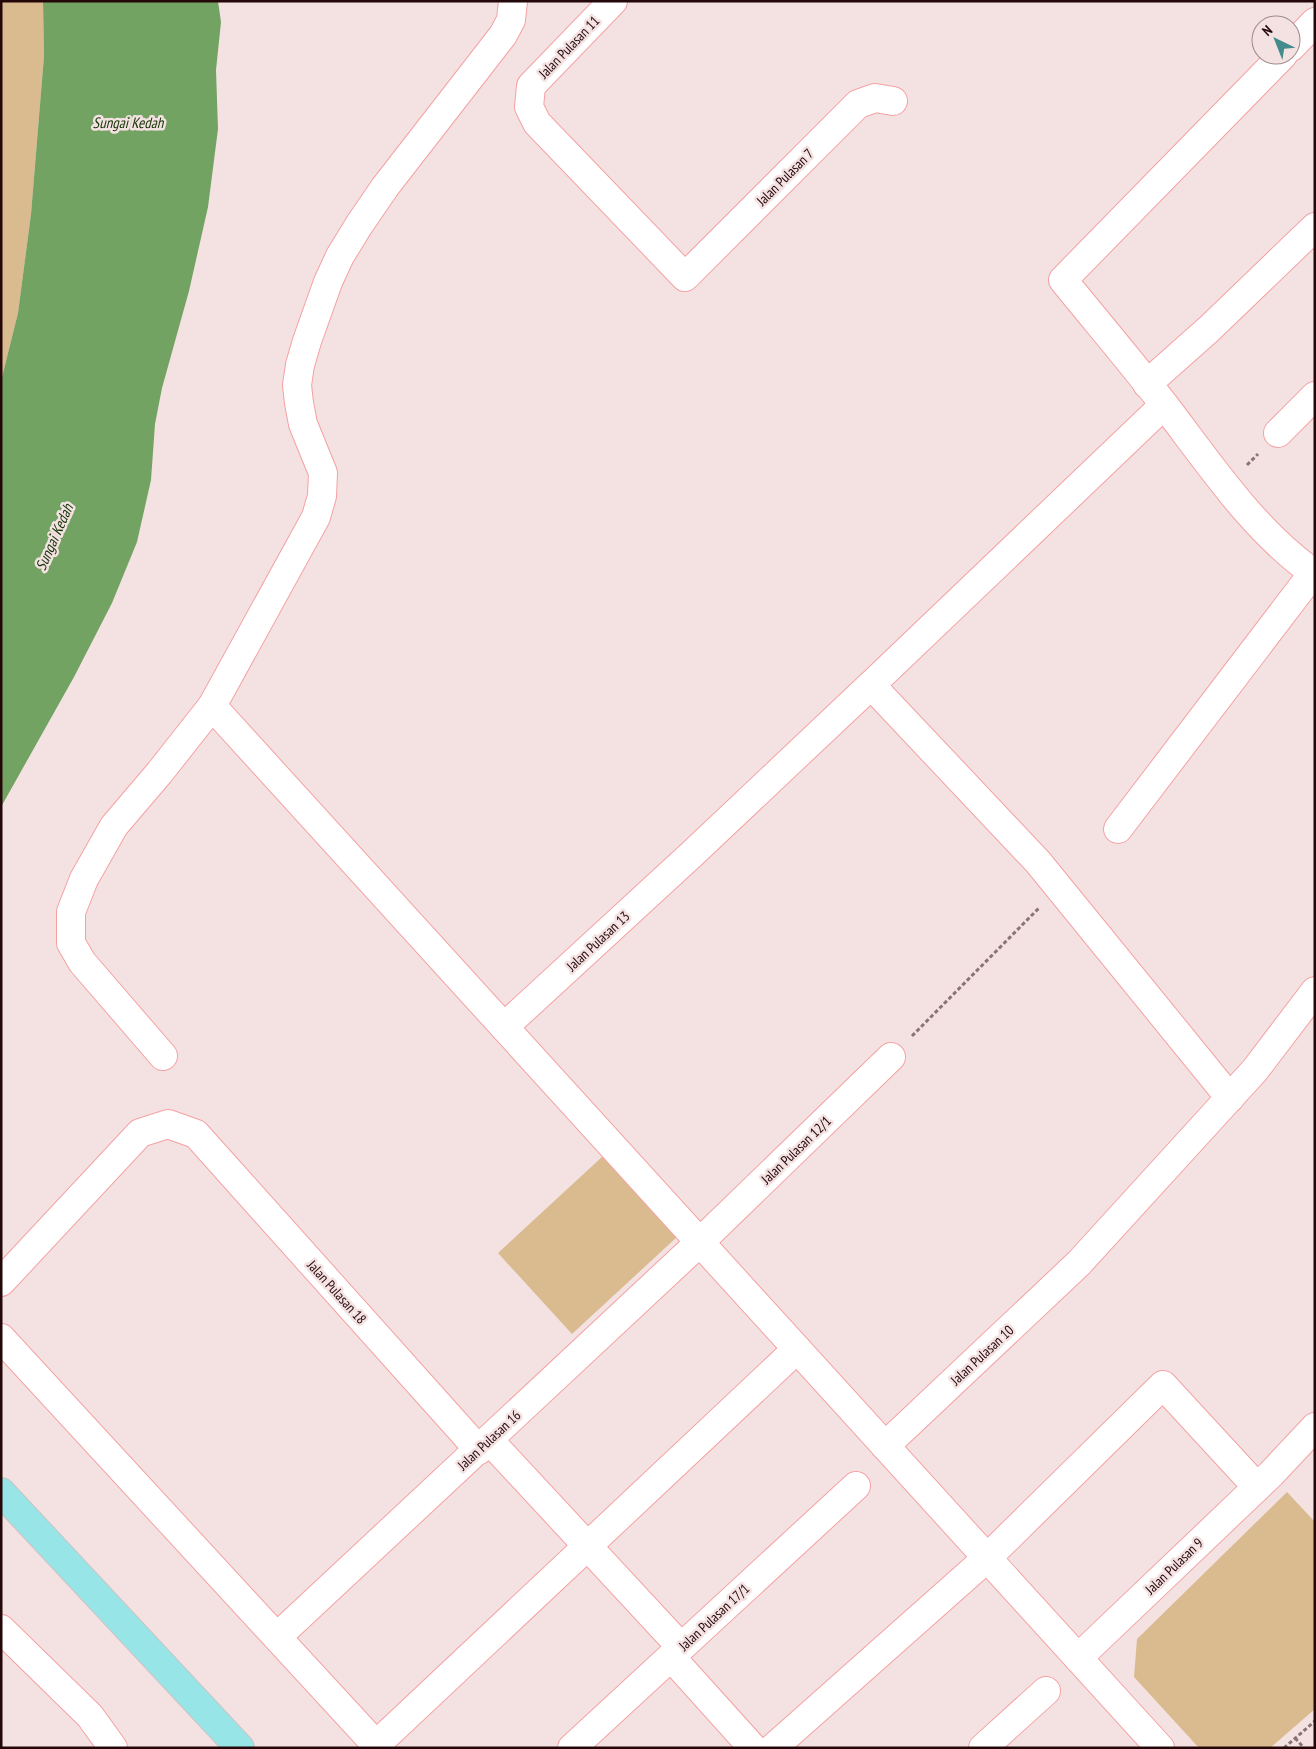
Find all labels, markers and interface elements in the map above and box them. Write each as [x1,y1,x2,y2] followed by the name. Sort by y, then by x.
[534,12,603,83] street label: Jalan Pulasan 11
[1251,15,1301,65] north arrow
[1258,21,1276,40] text: N
[93,113,165,132] water label: Sungai Kedah
[752,145,817,210] street label: Jalan Pulasan 7
[31,500,78,573] water label: Sungai Kedah
[562,907,633,976] street label: Jalan Pulasan 13
[757,1112,835,1189] street label: Jalan Pulasan 12/1
[303,1256,370,1328] street label: Jalan Pulasan 18
[946,1321,1017,1390] street label: Jalan Pulasan 10
[453,1406,524,1475] street label: Jalan Pulasan 16
[1141,1534,1207,1599] street label: Jalan Pulasan 9
[674,1580,753,1655] street label: Jalan Pulasan 17/1

